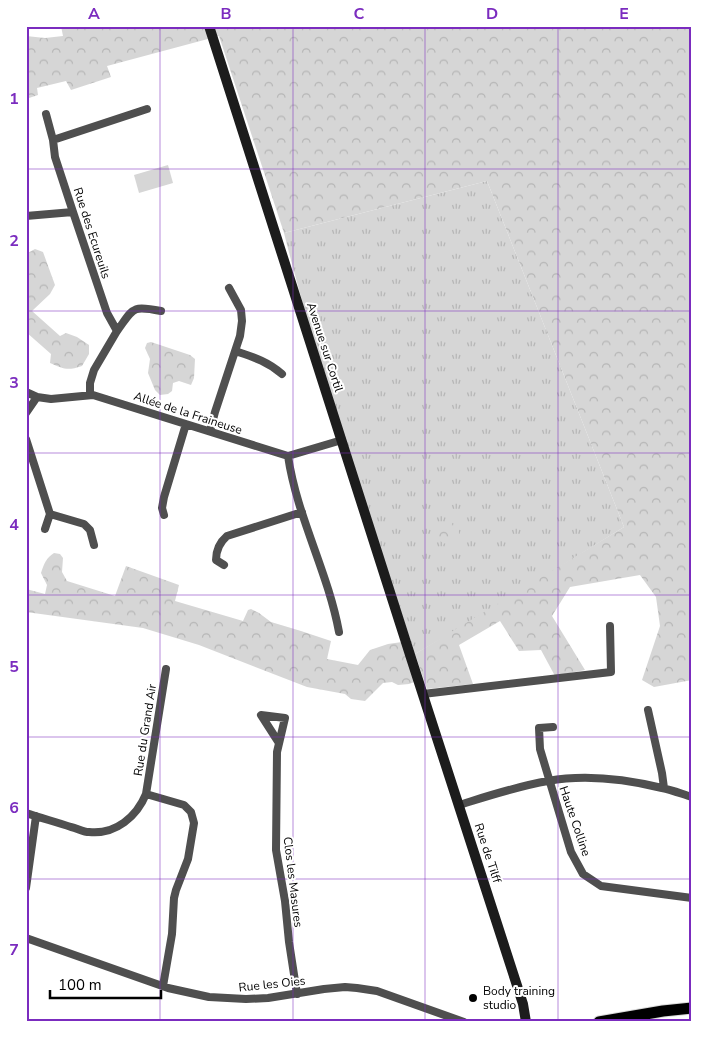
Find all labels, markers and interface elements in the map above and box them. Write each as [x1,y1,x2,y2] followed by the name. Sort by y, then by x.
[88,3,100,25] text: A
[220,3,232,25] text: B
[354,3,365,25] text: C
[486,3,498,25] text: D
[619,3,629,25] text: E
[9,88,19,110] text: 1
[70,185,114,281] street label: Rue des Ecureuils
[9,230,19,252] text: 2
[303,300,347,394] street label: Avenue sur Cortil
[9,372,19,394] text: 3
[132,388,244,438] street label: Allée de la Fraineuse
[9,514,19,536] text: 4
[9,656,19,678] text: 5
[130,682,160,777] street label: Rue du Grand Air
[556,784,594,858] street label: Haute Colline
[9,797,19,819] text: 6
[471,821,505,886] street label: Rue de Tilff
[279,836,307,929] street label: Clos les Masures
[9,939,19,961] text: 7
[50,968,161,1000] scale bar
[238,973,306,995] street label: Rue les Oies
[58,975,102,995] text: 100 m
[483,983,555,1013] place label: Body training studio
[467,992,479,1004] marker: Body training studio

